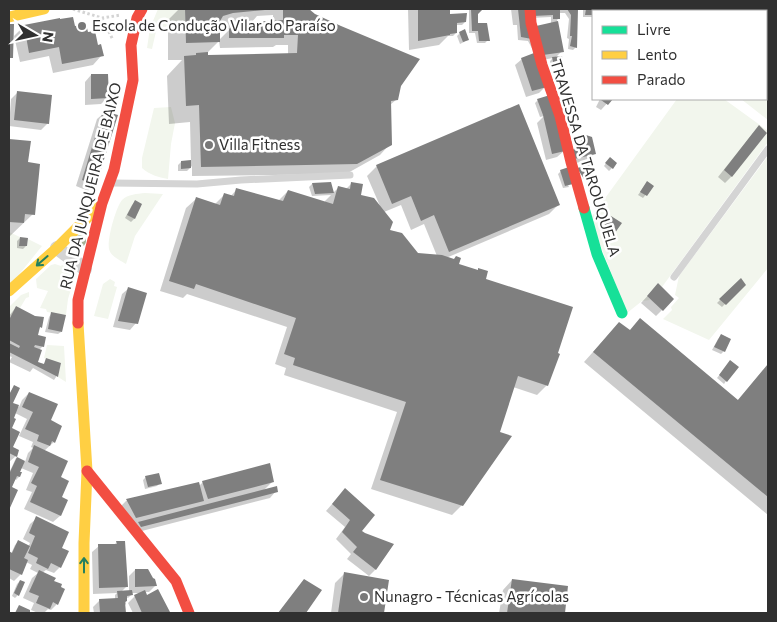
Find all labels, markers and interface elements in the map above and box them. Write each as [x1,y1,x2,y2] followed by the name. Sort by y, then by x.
[10,10,60,60] north arrow
[592,10,767,100] legend
[92,16,336,34] place label: Escola de Condução Vilar do Paraíso
[76,20,88,32] marker: Escola de Condução Vilar do Paraíso
[637,20,671,38] text: Livre
[39,31,58,44] text: N
[637,45,677,63] text: Lento
[547,57,625,259] street label: TRAVESSA DA TAROUQUELA
[637,70,686,88] text: Parado
[56,81,124,291] street label: RUA DA JUNQUEIRA DE BAIXO
[219,135,300,153] place label: Villa Fitness
[203,139,215,151] marker: Villa Fitness
[36,256,49,267] one-way arrow
[79,557,89,573] one-way arrow
[374,587,569,605] place label: Nunagro - Técnicas Agrícolas
[358,591,370,603] marker: Nunagro - Técnicas Agrícolas

